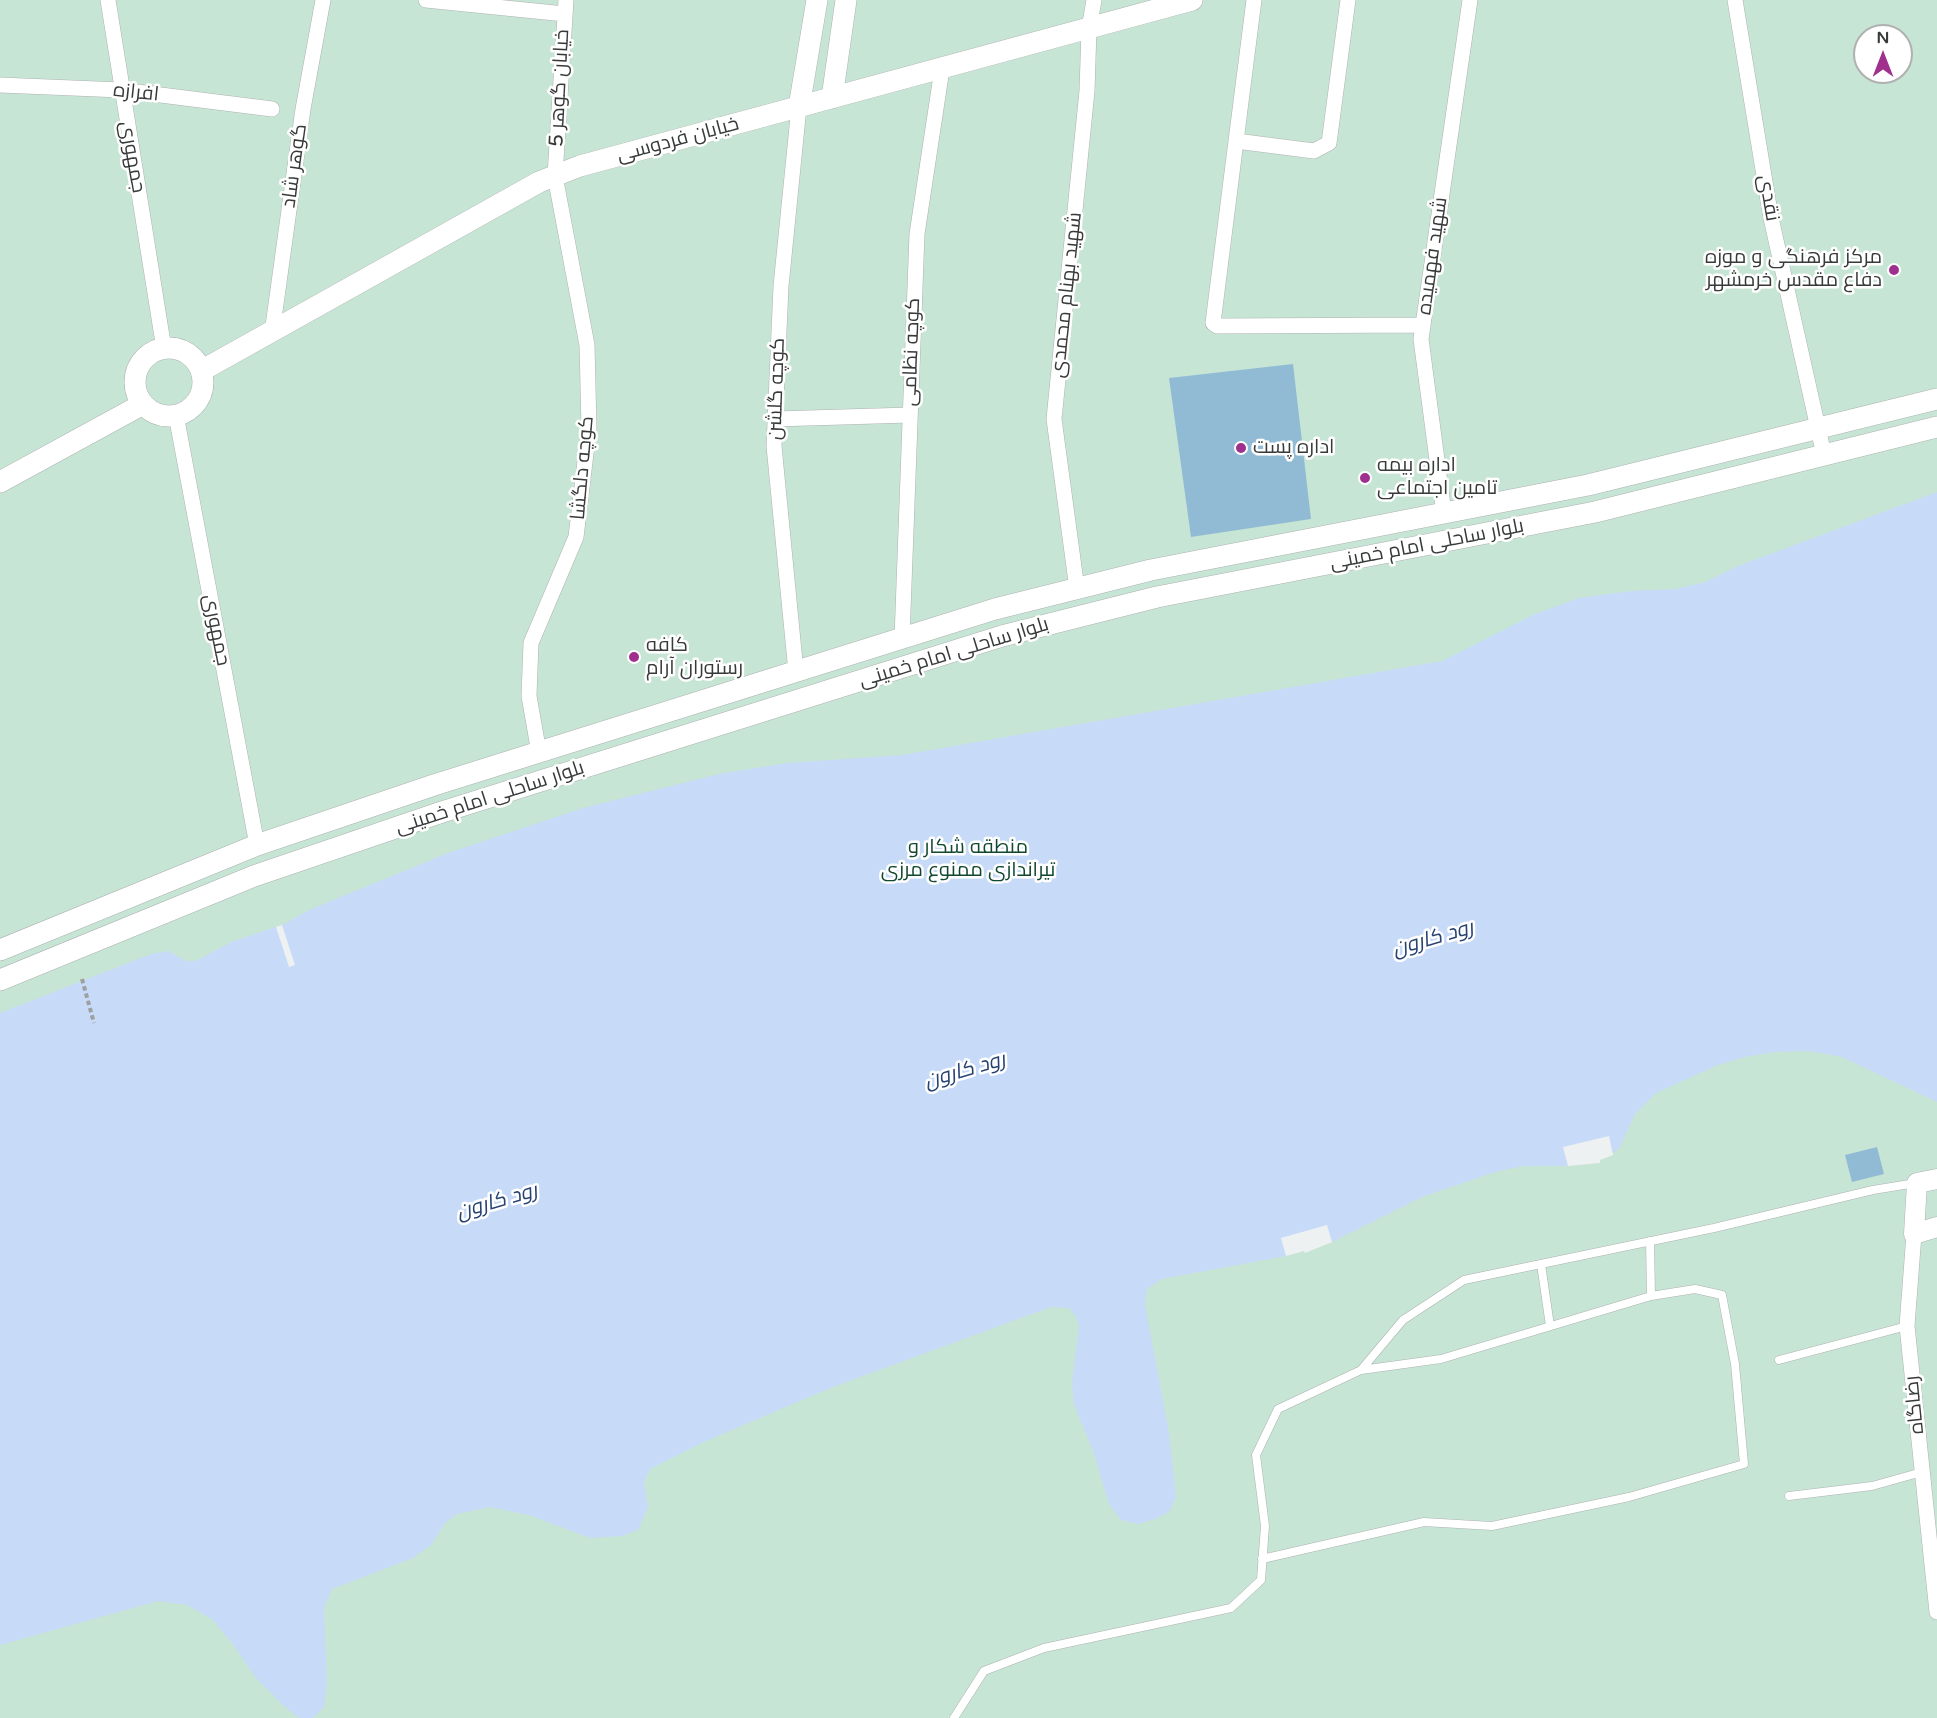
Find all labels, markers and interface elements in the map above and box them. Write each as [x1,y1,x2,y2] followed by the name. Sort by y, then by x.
[1853,24,1913,84] north arrow
[1877,28,1889,48] text: N
[545,29,575,147] street label: خیابان گوهر 5
[112,79,160,107] street label: افرازه
[614,112,742,168] street label: خیابان فردوسی
[114,119,150,195] street label: جمهوری
[277,123,313,209] street label: گوهر شاد
[1752,173,1784,223] street label: نقدی
[1413,196,1453,316] street label: شهید فهمیده
[1046,211,1088,379] street label: شهید بهنام محمدی
[1705,246,1882,293] place label: مرکز فرهنگی و موزه دفاع مقدس خرمشهر
[1887,263,1901,277] marker: مرکز فرهنگی و موزه دفاع مقدس خرمشهر
[898,297,926,407] street label: کوچه نظامی
[763,337,791,441] street label: کوچه گلشن
[566,415,600,521] street label: کوچه دلگشا
[1253,436,1334,460] place label: اداره پست
[1234,441,1248,455] marker: اداره پست
[1377,454,1497,501] place label: اداره بیمه تامین اجتماعی
[1358,471,1372,485] marker: اداره بیمه تامین اجتماعی
[1328,514,1526,576] street label: بلوار ساحلی امام خمینی
[197,592,235,668] street label: جمهوری
[856,613,1052,693] street label: بلوار ساحلی امام خمینی
[646,634,743,681] place label: کافه رستوران آرام
[627,650,641,664] marker: کافه رستوران آرام
[392,756,588,840] street label: بلوار ساحلی امام خمینی
[881,836,1055,883] park label: منطقه شکار و تیراندازی ممنوع مرزی
[1390,915,1476,963] water label: رود کارون
[922,1047,1008,1095] water label: رود کارون
[454,1178,540,1226] water label: رود کارون
[1900,1375,1930,1435] street label: رضاگاه

